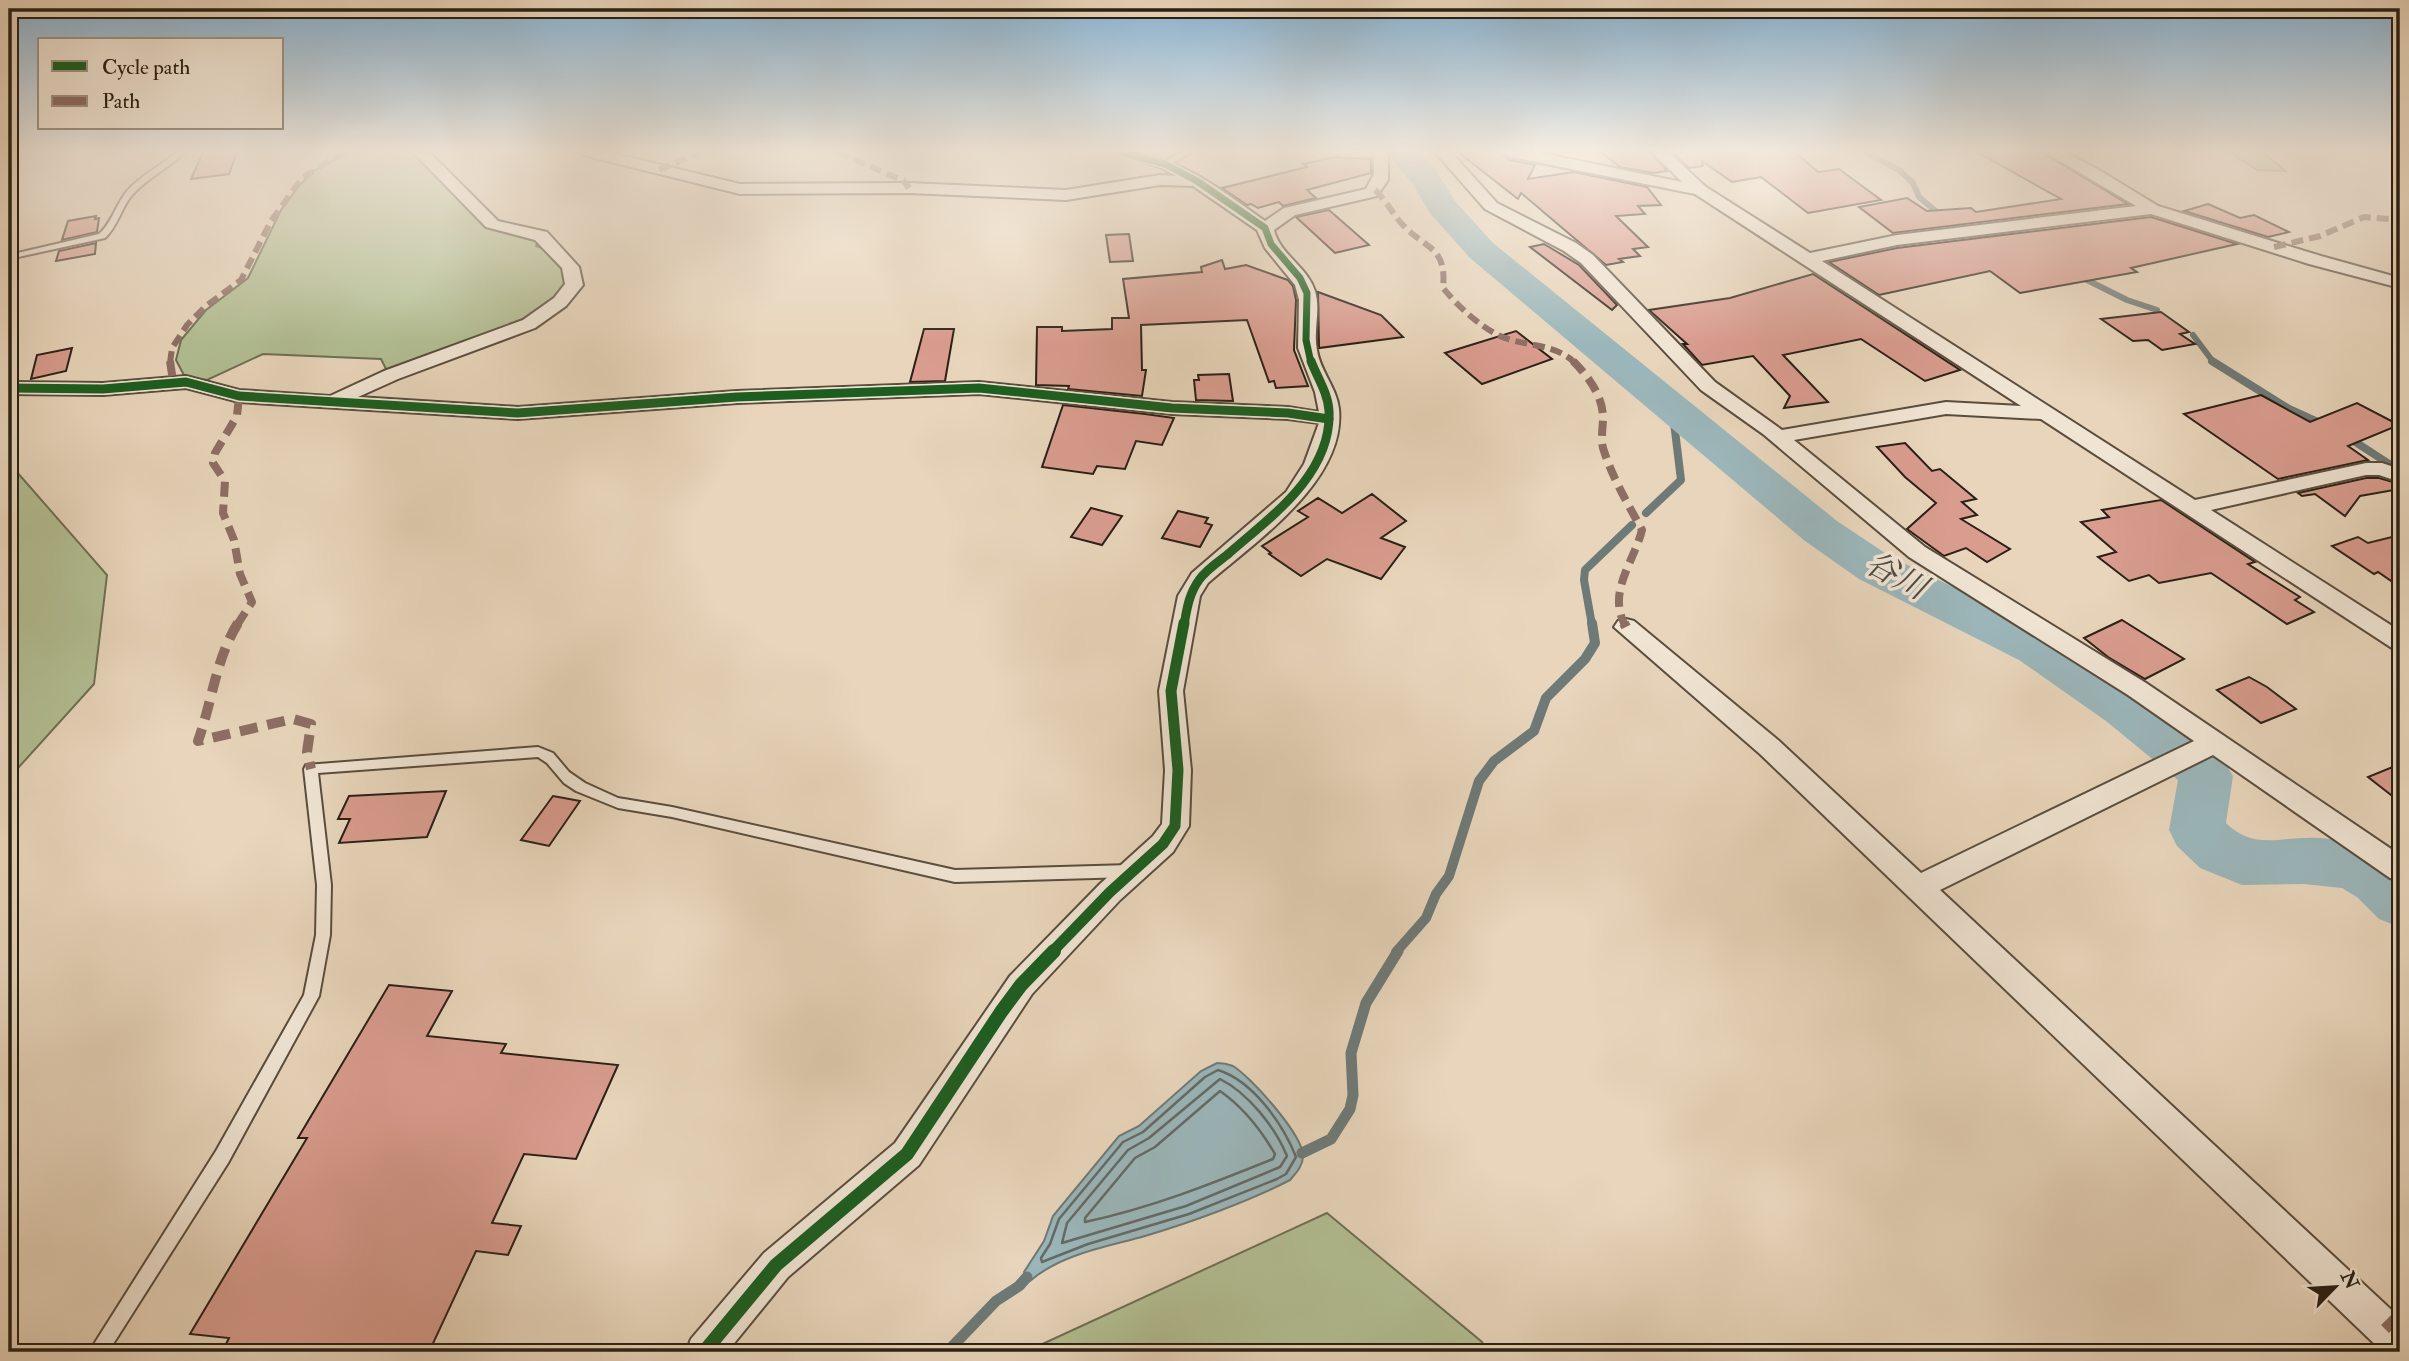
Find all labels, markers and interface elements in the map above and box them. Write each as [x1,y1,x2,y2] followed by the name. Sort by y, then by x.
[38,38,284,130] legend
[102,54,190,81] text: Cycle path
[102,88,140,115] text: Path
[1858,543,1936,610] water label: 谷川
[2300,1252,2370,1322] north arrow
[2335,1267,2364,1294] text: N

